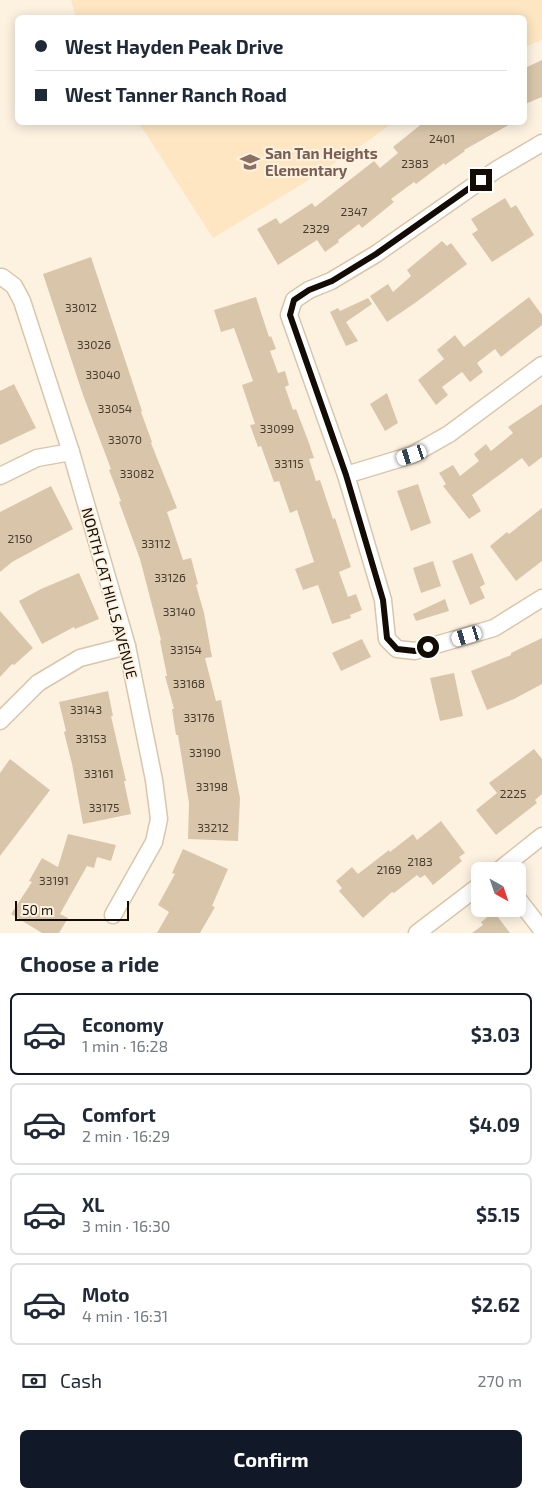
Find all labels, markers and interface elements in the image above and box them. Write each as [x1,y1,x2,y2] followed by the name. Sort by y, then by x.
[65,35,284,58] text: West Hayden Peak Drive
[65,83,287,106] text: West Tanner Ranch Road
[429,131,455,145] house number: 2401
[265,144,378,180] place label: San Tan Heights Elementary
[239,151,261,173] school or university icon: San Tan Heights Elementary
[401,156,429,170] house number: 2383
[470,169,492,191] route end
[341,204,367,218] house number: 2347
[302,221,330,235] house number: 2329
[65,300,97,314] house number: 33012
[77,337,111,351] house number: 33026
[85,367,121,381] house number: 33040
[98,401,132,415] house number: 33054
[260,421,294,435] house number: 33099
[108,432,142,446] house number: 33070
[395,443,428,467] car
[274,456,304,470] house number: 33115
[120,466,155,480] house number: 33082
[78,505,142,681] street label: NORTH CAT HILLS AVENUE
[7,531,33,545] house number: 2150
[141,536,171,550] house number: 33112
[154,570,186,584] house number: 33126
[163,604,195,618] house number: 33140
[450,624,483,648] car
[417,636,439,658] route start
[170,642,202,656] house number: 33154
[173,676,205,690] house number: 33168
[70,702,102,716] house number: 33143
[183,710,215,724] house number: 33176
[75,731,107,745] house number: 33153
[189,745,221,759] house number: 33190
[84,766,114,780] house number: 33161
[196,779,228,793] house number: 33198
[500,786,526,800] house number: 2225
[89,800,119,814] house number: 33175
[197,820,229,834] house number: 33212
[407,854,433,868] house number: 2183
[376,862,402,876] house number: 2169
[471,862,526,918] north arrow
[471,862,526,917] map controls
[39,873,69,887] house number: 33191
[15,898,129,921] scale bar
[22,901,53,918] text: 50 m
[20,950,159,976] text: Choose a ride
[22,1012,67,1057] icon: car
[82,1013,164,1036] text: Economy
[471,1023,520,1046] text: $3.03
[82,1036,168,1055] text: 1 min · 16:28
[22,1102,67,1147] icon: car
[82,1103,156,1126] text: Comfort
[469,1113,520,1136] text: $4.09
[82,1126,170,1145] text: 2 min · 16:29
[22,1192,67,1237] icon: car
[82,1193,104,1216] text: XL
[476,1203,520,1226] text: $5.15
[82,1216,171,1235] text: 3 min · 16:30
[22,1282,67,1327] icon: car
[82,1283,130,1306] text: Moto
[471,1293,520,1316] text: $2.62
[82,1306,168,1325] text: 4 min · 16:31
[20,1367,48,1395] icon: cash
[60,1369,102,1392] text: Cash
[478,1371,522,1390] text: 270 m
[20,1430,522,1488] button: Confirm

